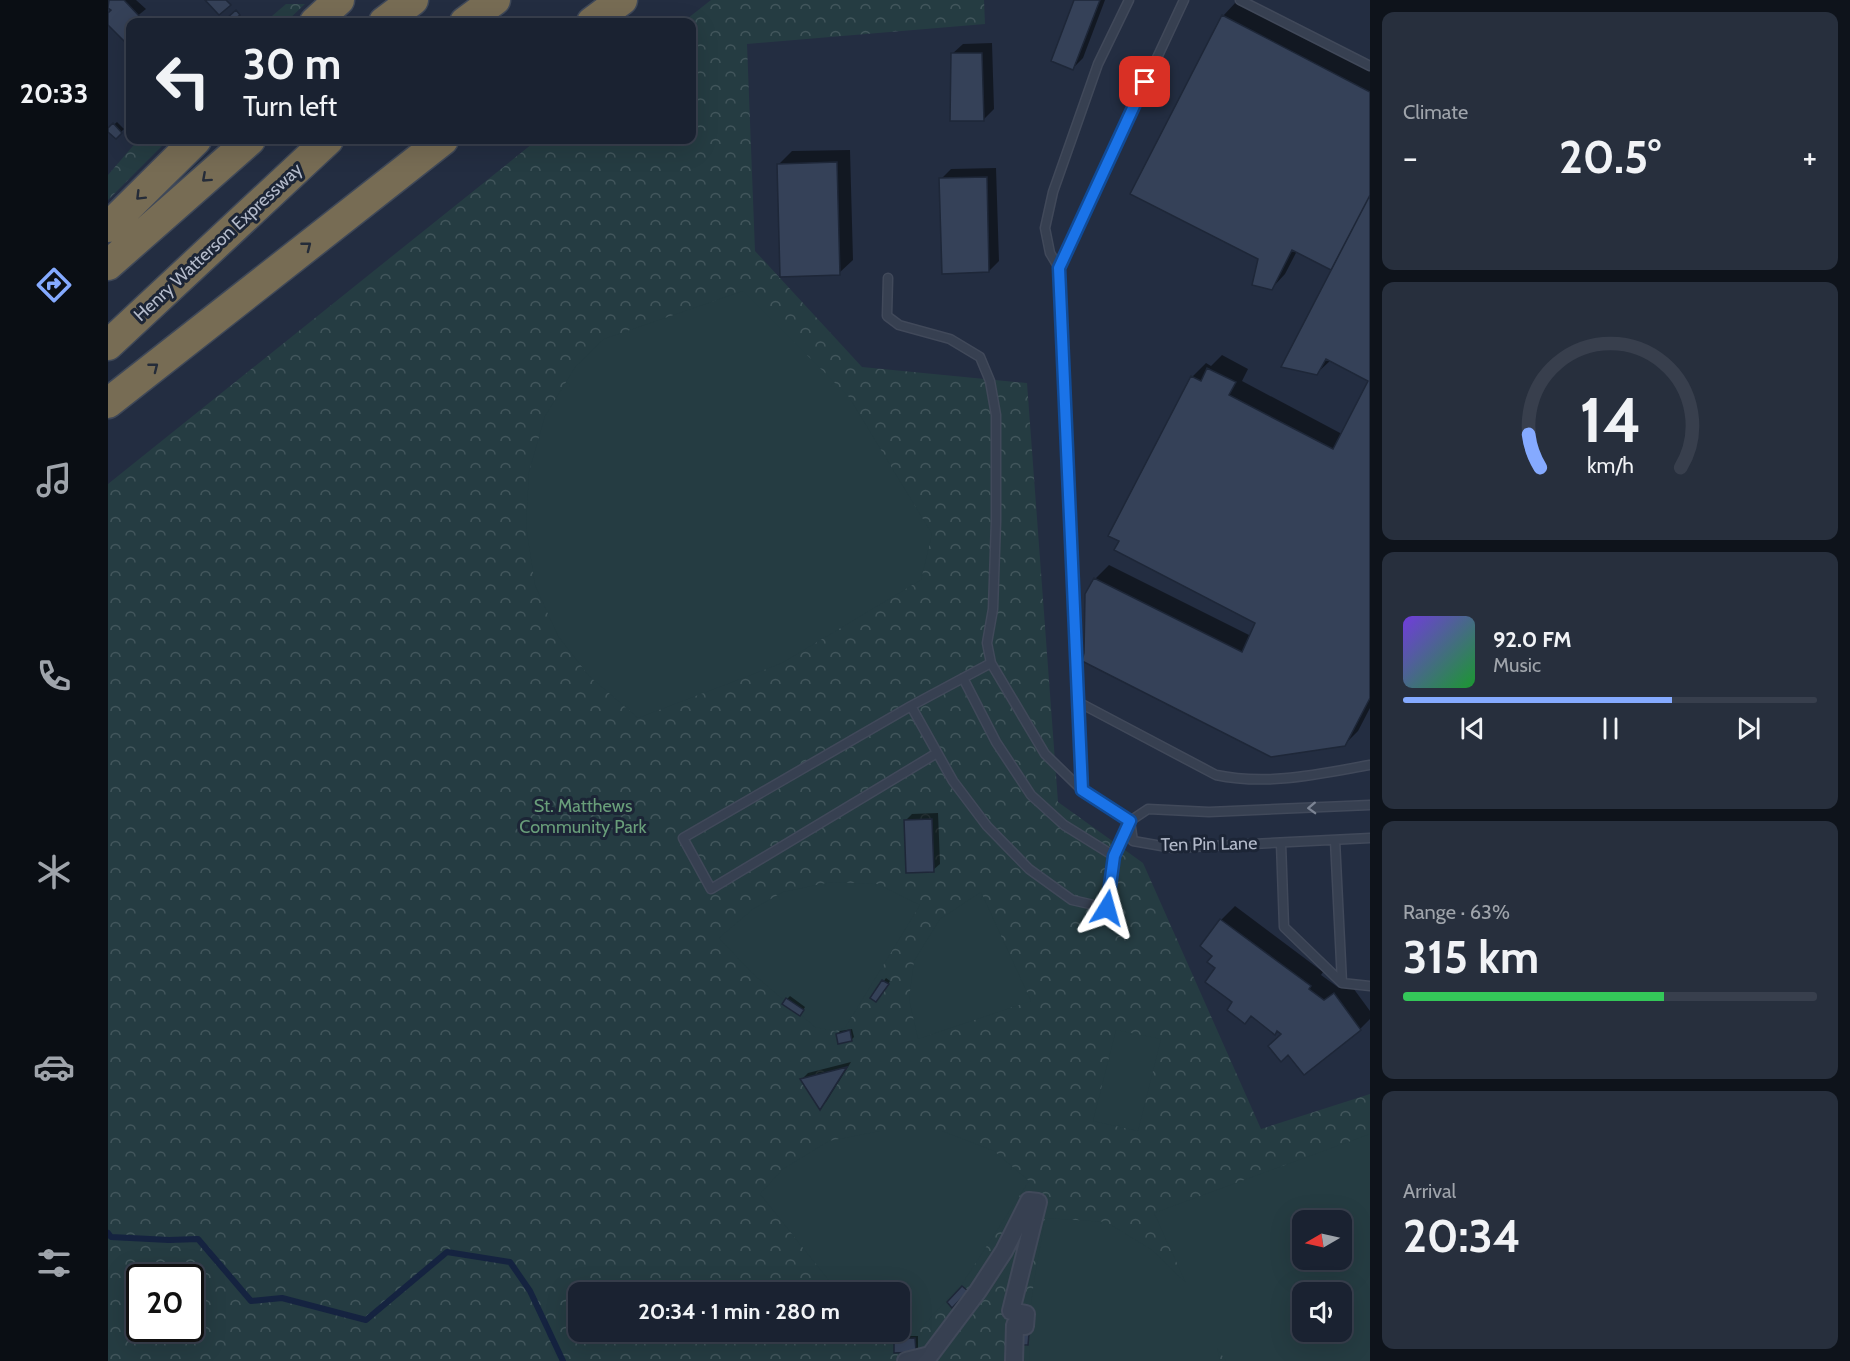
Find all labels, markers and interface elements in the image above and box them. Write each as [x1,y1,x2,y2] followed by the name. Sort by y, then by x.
[243,38,341,90] text: 30 m
[144,42,222,120] icon: left
[1119,56,1170,107] pin
[1128,65,1161,98] icon: arrive
[20,77,88,110] text: 20:33
[243,90,337,123] text: Turn left
[1403,100,1468,124] text: Climate
[1559,130,1661,184] text: 20.5°
[1403,137,1418,177] text: −
[1802,137,1817,177] text: +
[129,158,307,326] street label: Henry Watterson Expressway
[202,171,213,182] one-way arrow
[136,189,146,200] one-way arrow
[301,243,312,254] one-way arrow
[33,264,75,306] icon: directions
[148,364,159,375] one-way arrow
[1579,382,1641,458] text: 14
[1587,452,1633,478] text: km/h
[33,459,75,501] icon: music
[1493,626,1572,653] text: 92.0 FM
[1493,653,1541,677] text: Music
[33,655,75,697] icon: phone
[1456,712,1489,745] icon: previous
[1594,712,1627,745] icon: pause
[1732,712,1765,745] icon: next
[519,795,648,838] park label: St. Matthews Community Park
[1307,801,1316,814] one-way arrow
[1161,832,1257,856] street label: Ten Pin Lane
[33,851,75,893] icon: climate
[1075,876,1139,940] position arrow
[1403,900,1510,924] text: Range · 63%
[1403,930,1539,984] text: 315 km
[33,1046,75,1088] icon: car
[1403,1179,1456,1203] text: Arrival
[1403,1209,1521,1263] text: 20:34
[1292,1210,1352,1270] north arrow
[1292,1210,1352,1342] map controls
[33,1242,75,1284] icon: filters
[126,1264,204,1342] speed limit sign: 20
[1292,1282,1352,1342] button: sound
[638,1298,840,1325] text: 20:34 · 1 min · 280 m

